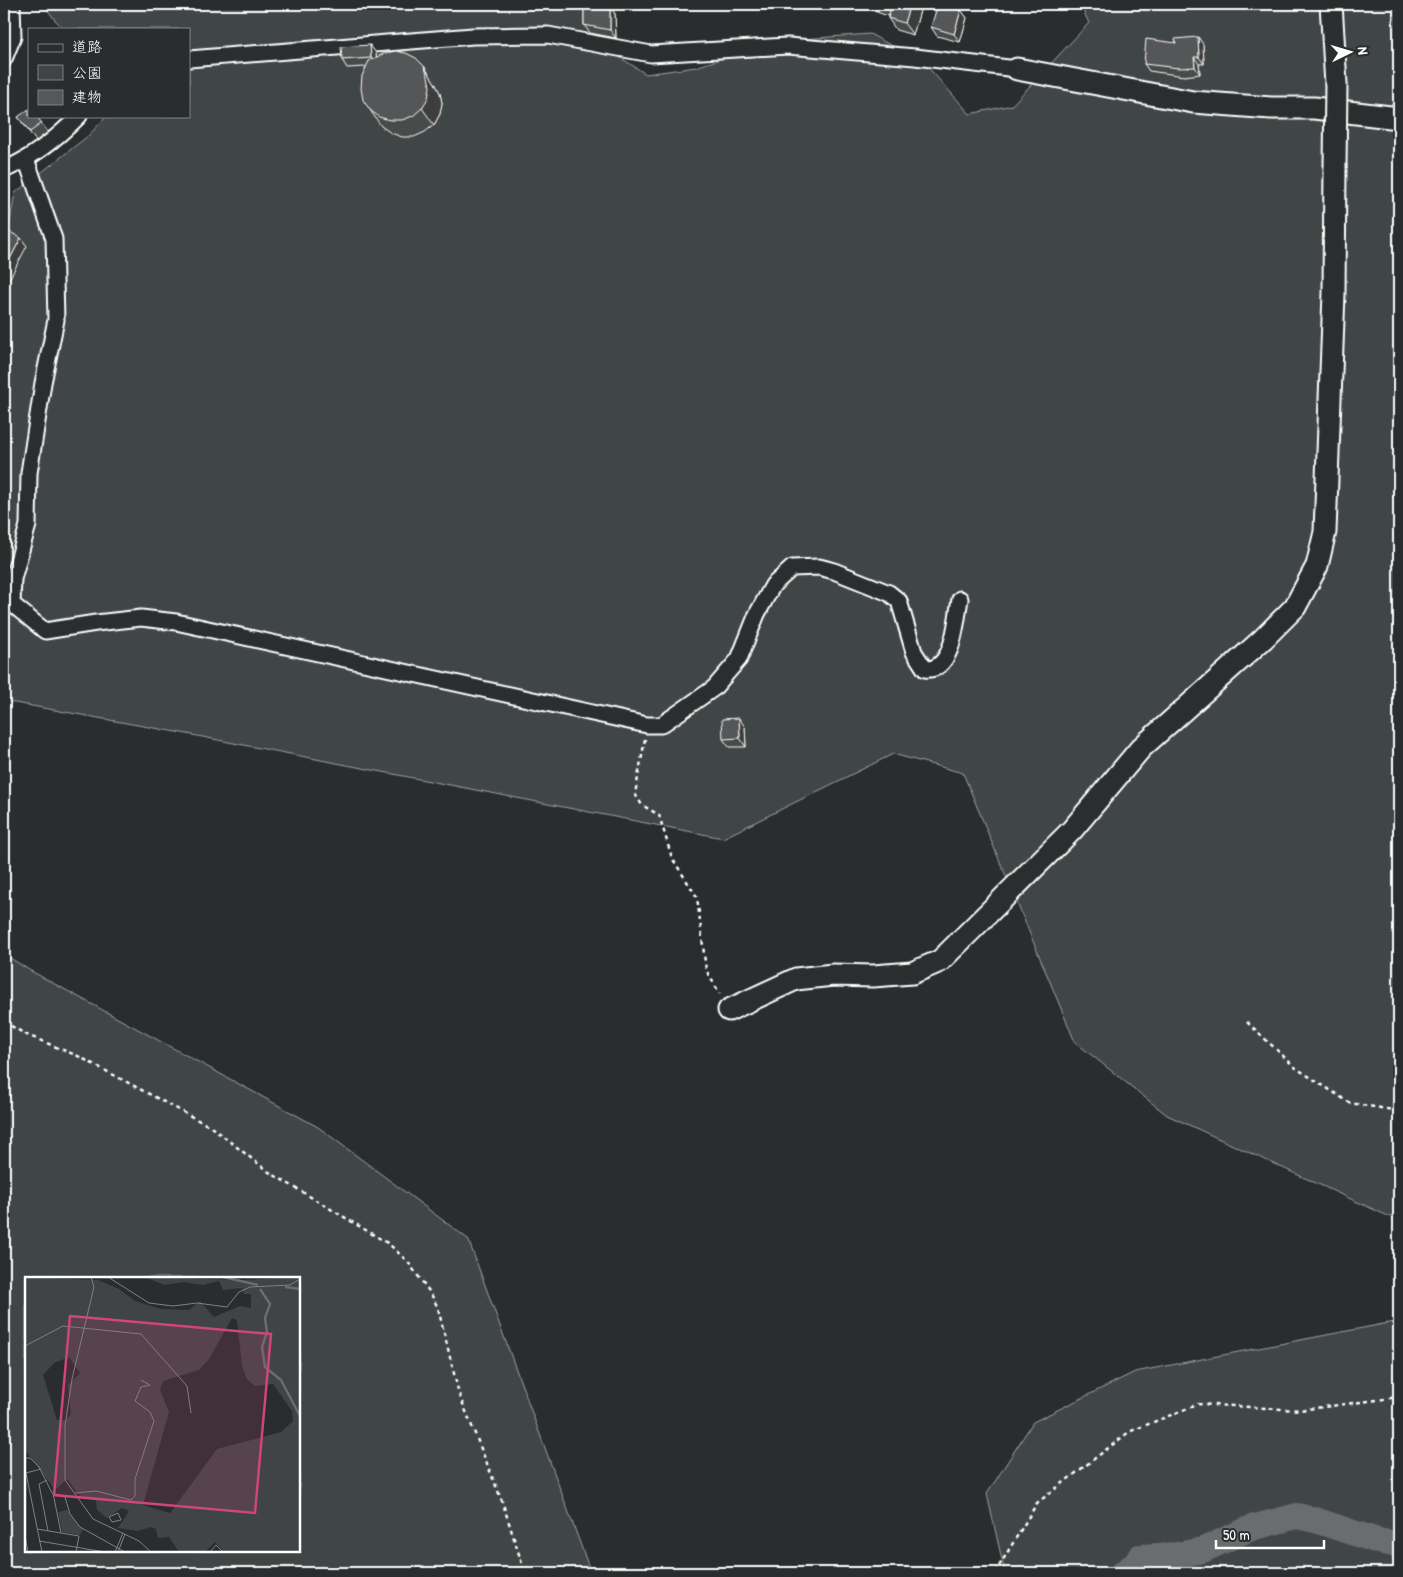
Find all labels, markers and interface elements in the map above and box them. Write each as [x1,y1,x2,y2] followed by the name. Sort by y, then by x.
[28,28,190,118] legend
[1326,28,1376,78] north arrow
[72,36,102,57] text: 道路
[1354,46,1373,56] text: N
[72,62,102,83] text: 公園
[72,86,102,107] text: 建物
[25,1277,300,1552] inset map
[1216,1517,1323,1549] scale bar
[1223,1524,1250,1545] text: 50 m

